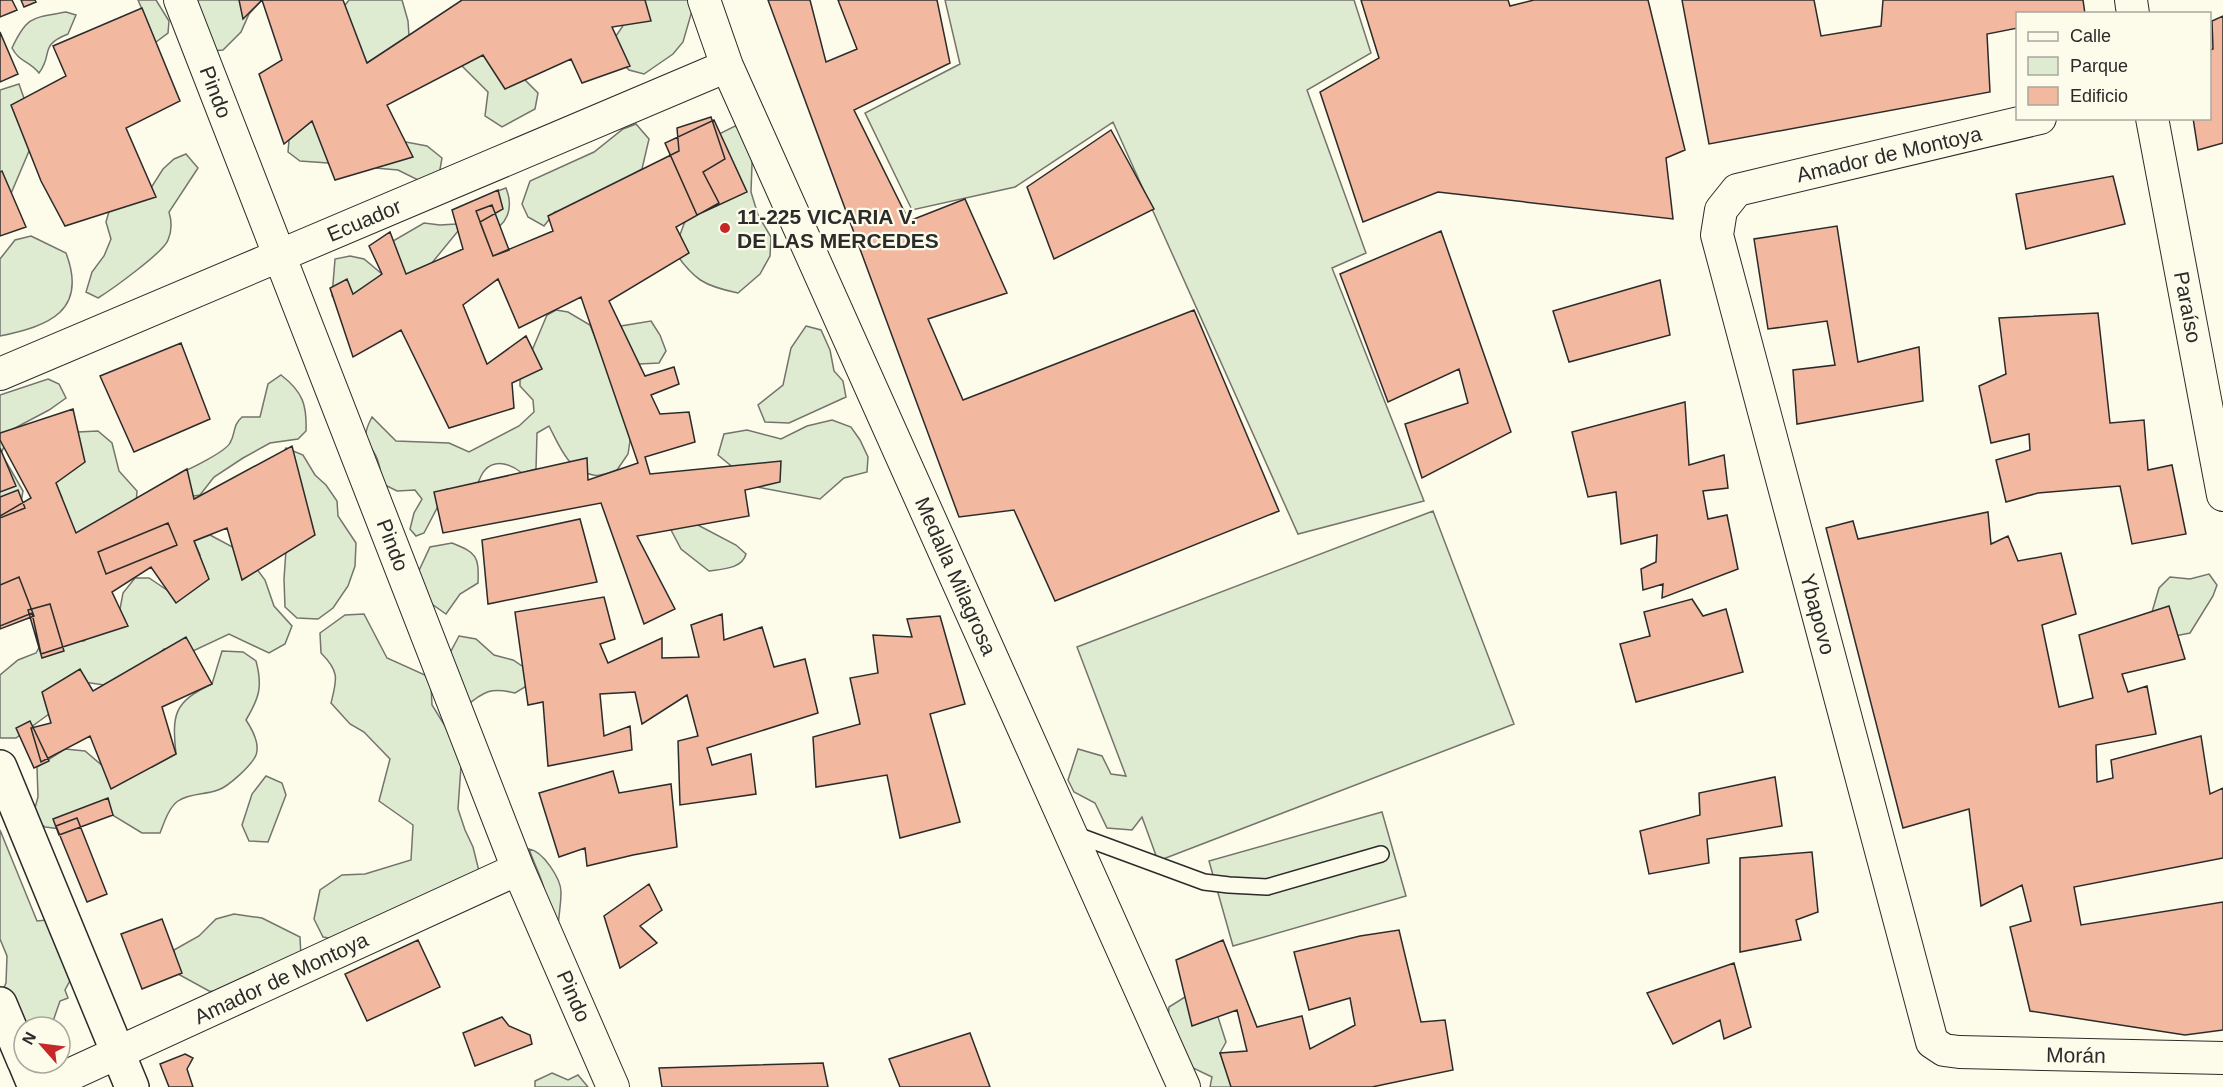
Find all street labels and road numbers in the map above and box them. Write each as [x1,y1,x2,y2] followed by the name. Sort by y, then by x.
[196,63,236,121] street label: Pindo
[1794,121,1984,186] street label: Amador de Montoya
[324,194,404,246] street label: Ecuador
[2170,269,2206,345] street label: Paraíso
[911,493,1001,659] street label: Medalla Milagrosa
[373,516,413,574] street label: Pindo
[1796,571,1840,657] street label: Ybapovo
[190,927,372,1028] street label: Amador de Montoya
[553,967,595,1025] street label: Pindo
[2046,1043,2106,1067] street label: Morán

